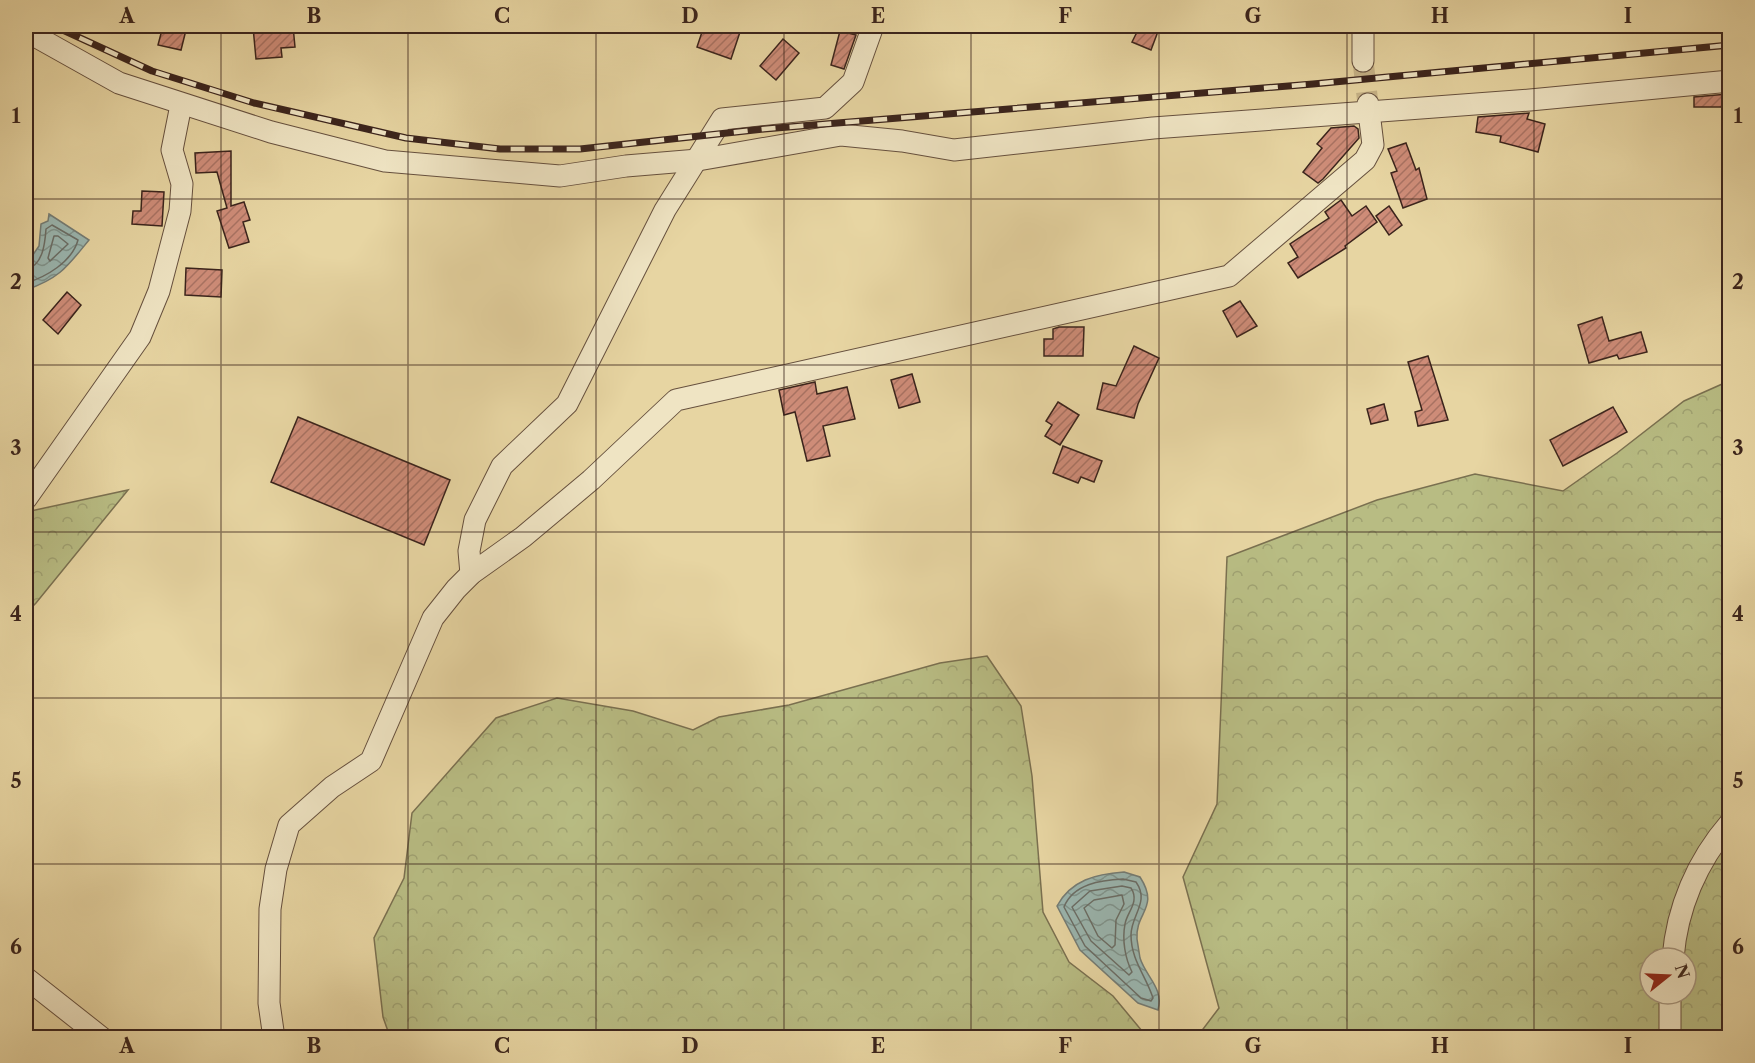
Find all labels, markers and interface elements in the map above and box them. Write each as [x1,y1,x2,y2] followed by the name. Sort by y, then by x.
[118,4,135,28] text: A
[307,4,322,28] text: B
[494,4,510,28] text: C
[681,4,699,28] text: D
[871,4,885,28] text: E
[1058,4,1072,28] text: F
[1245,4,1262,28] text: G
[1431,4,1449,28] text: H
[1624,4,1632,28] text: I
[12,104,21,128] text: 1
[1734,104,1743,128] text: 1
[10,270,22,294] text: 2
[1732,270,1744,294] text: 2
[10,436,22,460] text: 3
[1732,436,1744,460] text: 3
[10,602,22,626] text: 4
[1732,602,1744,626] text: 4
[10,769,22,793] text: 5
[1732,769,1744,793] text: 5
[10,935,22,959] text: 6
[1732,935,1744,959] text: 6
[1638,946,1698,1006] north arrow
[1671,962,1694,981] text: N
[118,1034,135,1058] text: A
[307,1034,322,1058] text: B
[494,1034,510,1058] text: C
[681,1034,699,1058] text: D
[871,1034,885,1058] text: E
[1058,1034,1072,1058] text: F
[1245,1034,1262,1058] text: G
[1431,1034,1449,1058] text: H
[1624,1034,1632,1058] text: I

